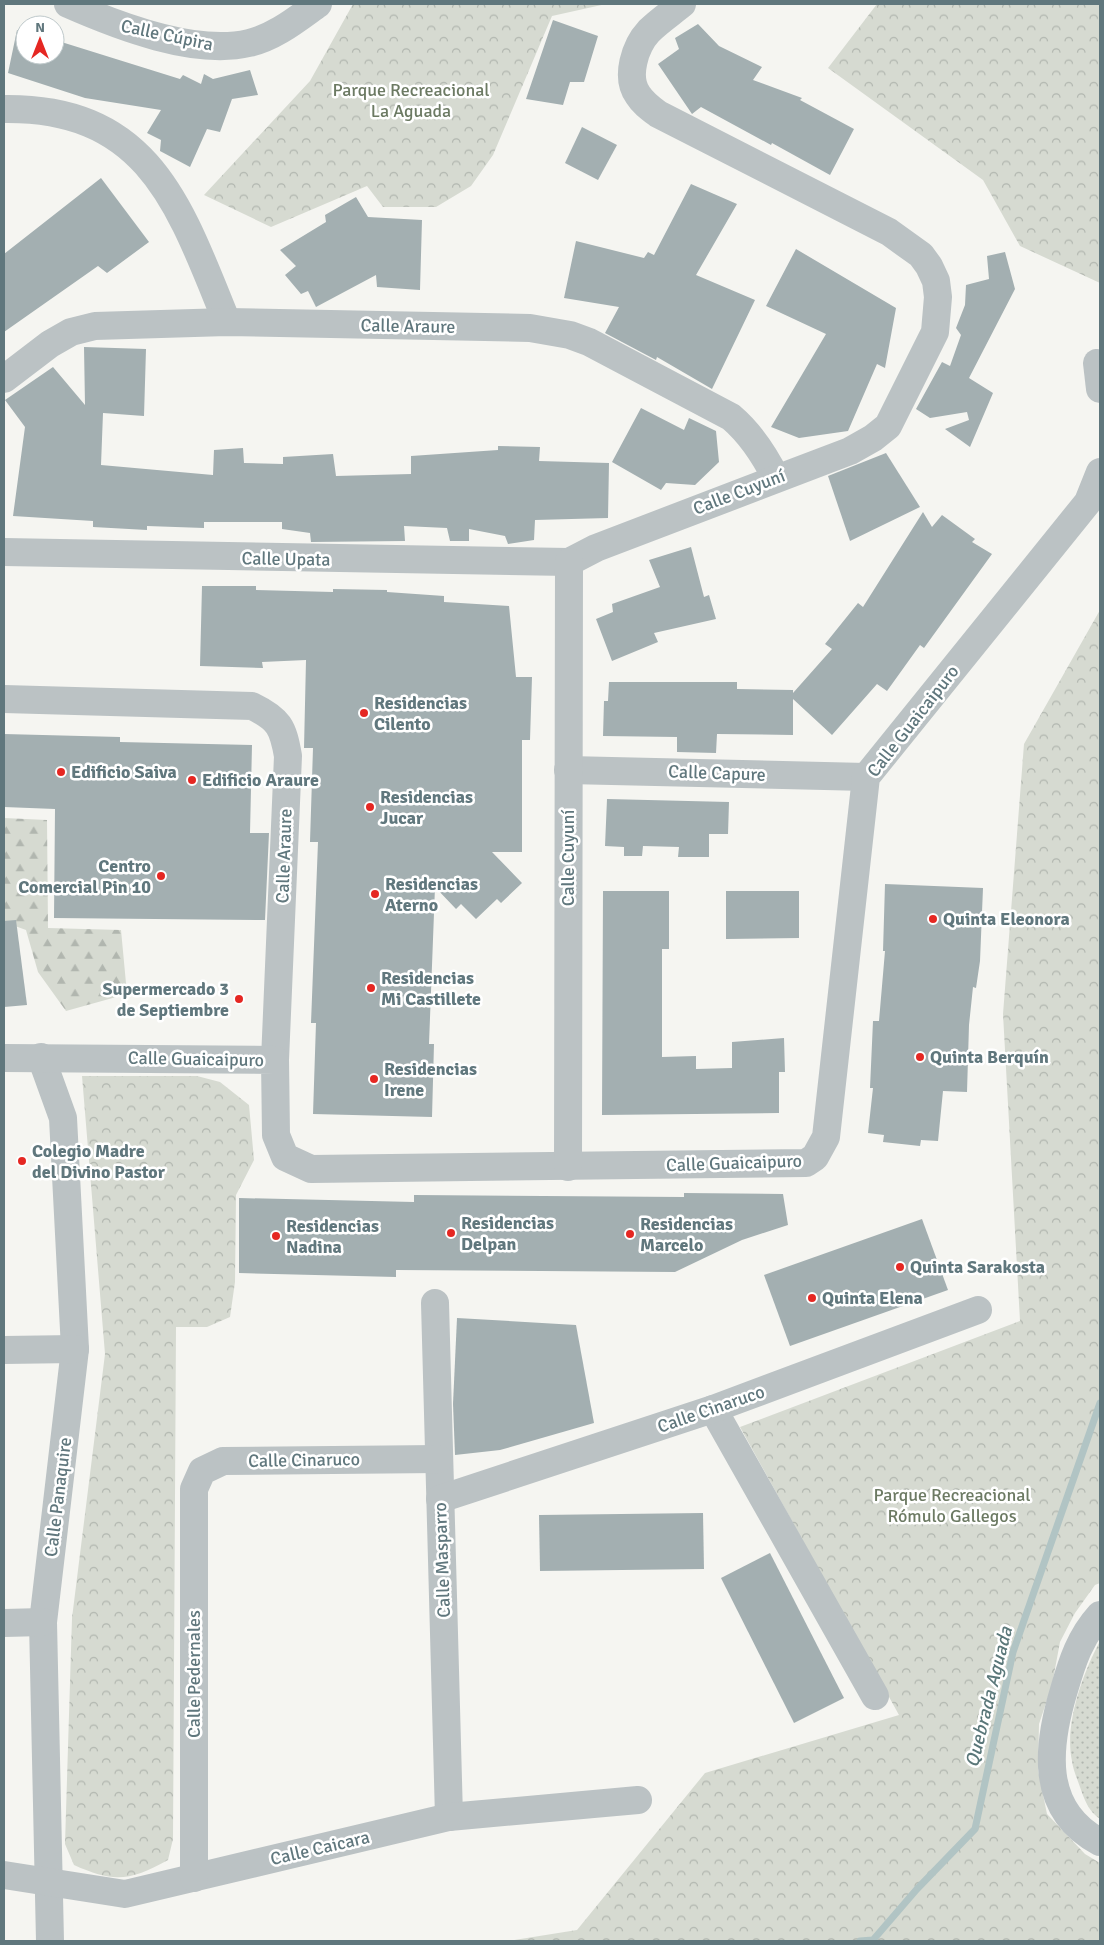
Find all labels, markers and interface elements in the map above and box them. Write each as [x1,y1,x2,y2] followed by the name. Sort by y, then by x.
[119,14,215,56] street label: Calle Cúpira
[15,15,65,65] north arrow
[35,19,45,36] text: N
[332,79,490,122] park label: Parque Recreacional La Aguada
[360,314,456,338] street label: Calle Araure
[690,464,788,520] street label: Calle Cuyuní
[241,547,331,571] street label: Calle Upata
[862,661,964,781] street label: Calle Guaicaipuro
[374,692,467,735] place label: Residencias Cilento
[358,707,370,719] marker: Residencias Cilento
[668,760,766,786] street label: Calle Capure
[71,761,177,783] place label: Edificio Saiva
[55,766,67,778] marker: Edificio Saiva
[202,769,319,791] place label: Edificio Araure
[186,774,198,786] marker: Edificio Araure
[380,786,473,829] place label: Residencias Jucar
[364,801,376,813] marker: Residencias Jucar
[271,808,297,904] street label: Calle Araure
[557,810,579,906] street label: Calle Cuyuní
[18,855,151,898] place label: Centro Comercial Pin 10
[155,870,167,882] marker: Centro Comercial Pin 10
[385,873,478,916] place label: Residencias Aterno
[369,888,381,900] marker: Residencias Aterno
[943,908,1070,930] place label: Quinta Eleonora
[927,913,939,925] marker: Quinta Eleonora
[381,967,481,1010] place label: Residencias Mi Castillete
[102,978,229,1021] place label: Supermercado 3 de Septiembre
[365,982,377,994] marker: Residencias Mi Castillete
[233,993,245,1005] marker: Supermercado 3 de Septiembre
[930,1046,1049,1068] place label: Quinta Berquín
[128,1047,264,1071] street label: Calle Guaicaipuro
[914,1051,926,1063] marker: Quinta Berquín
[384,1058,477,1101] place label: Residencias Irene
[368,1073,380,1085] marker: Residencias Irene
[32,1140,166,1183] place label: Colegio Madre del Divino Pastor
[666,1150,802,1176] street label: Calle Guaicaipuro
[16,1155,28,1167] marker: Colegio Madre del Divino Pastor
[461,1212,554,1255] place label: Residencias Delpan
[640,1213,733,1256] place label: Residencias Marcelo
[286,1215,379,1258] place label: Residencias Nadina
[445,1227,457,1239] marker: Residencias Delpan
[624,1228,636,1240] marker: Residencias Marcelo
[270,1230,282,1242] marker: Residencias Nadina
[910,1256,1045,1278] place label: Quinta Sarakosta
[894,1261,906,1273] marker: Quinta Sarakosta
[822,1287,923,1309] place label: Quinta Elena
[806,1292,818,1304] marker: Quinta Elena
[655,1380,767,1438] street label: Calle Cinaruco
[40,1436,76,1558] street label: Calle Panaquire
[248,1448,360,1472] street label: Calle Cinaruco
[873,1484,1031,1527] park label: Parque Recreacional Rómulo Gallegos
[429,1502,455,1618] street label: Calle Masparro
[183,1610,205,1738] street label: Calle Pedernales
[960,1623,1018,1770] water label: Quebrada Aguada
[268,1826,372,1870] street label: Calle Caicara

